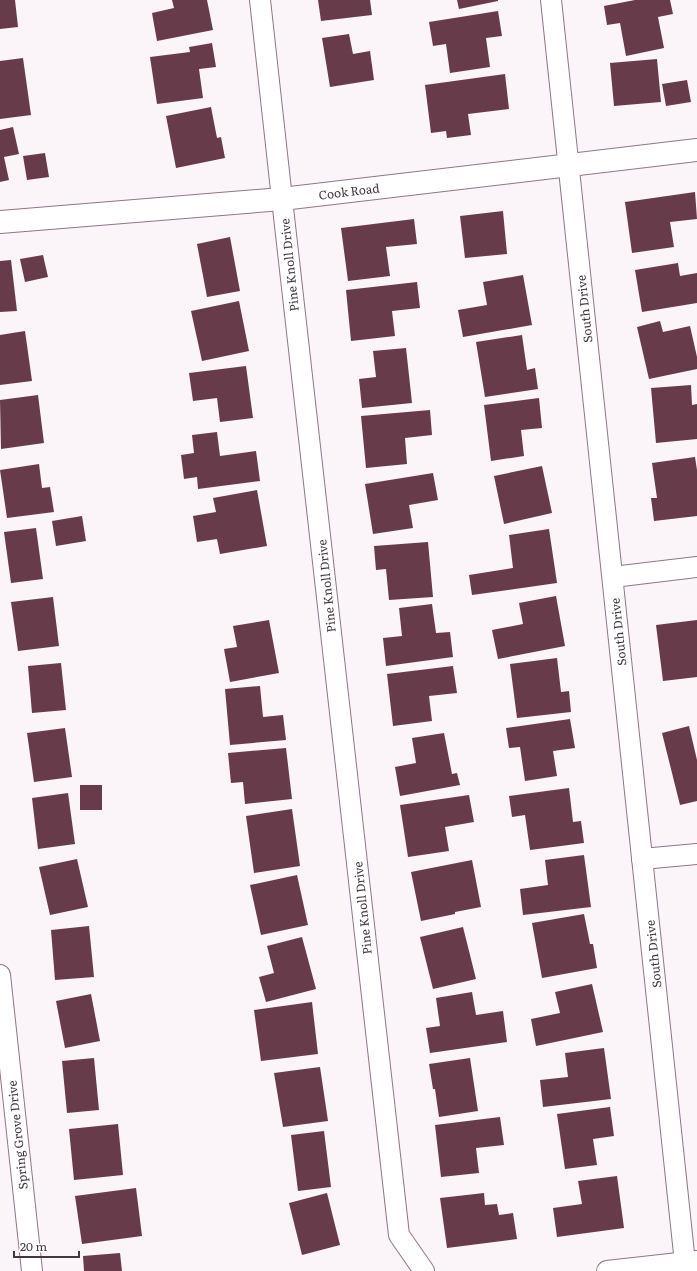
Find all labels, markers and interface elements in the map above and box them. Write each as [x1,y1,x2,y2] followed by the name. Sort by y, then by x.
[318,178,381,204] street label: Cook Road
[275,218,303,312] street label: Pine Knoll Drive
[571,274,597,344] street label: South Drive
[312,539,340,633] street label: Pine Knoll Drive
[605,597,631,667] street label: South Drive
[348,861,376,955] street label: Pine Knoll Drive
[640,919,666,989] street label: South Drive
[2,1080,32,1190] street label: Spring Grove Drive
[14,1233,79,1259] scale bar
[20,1237,47,1255] text: 20 m

